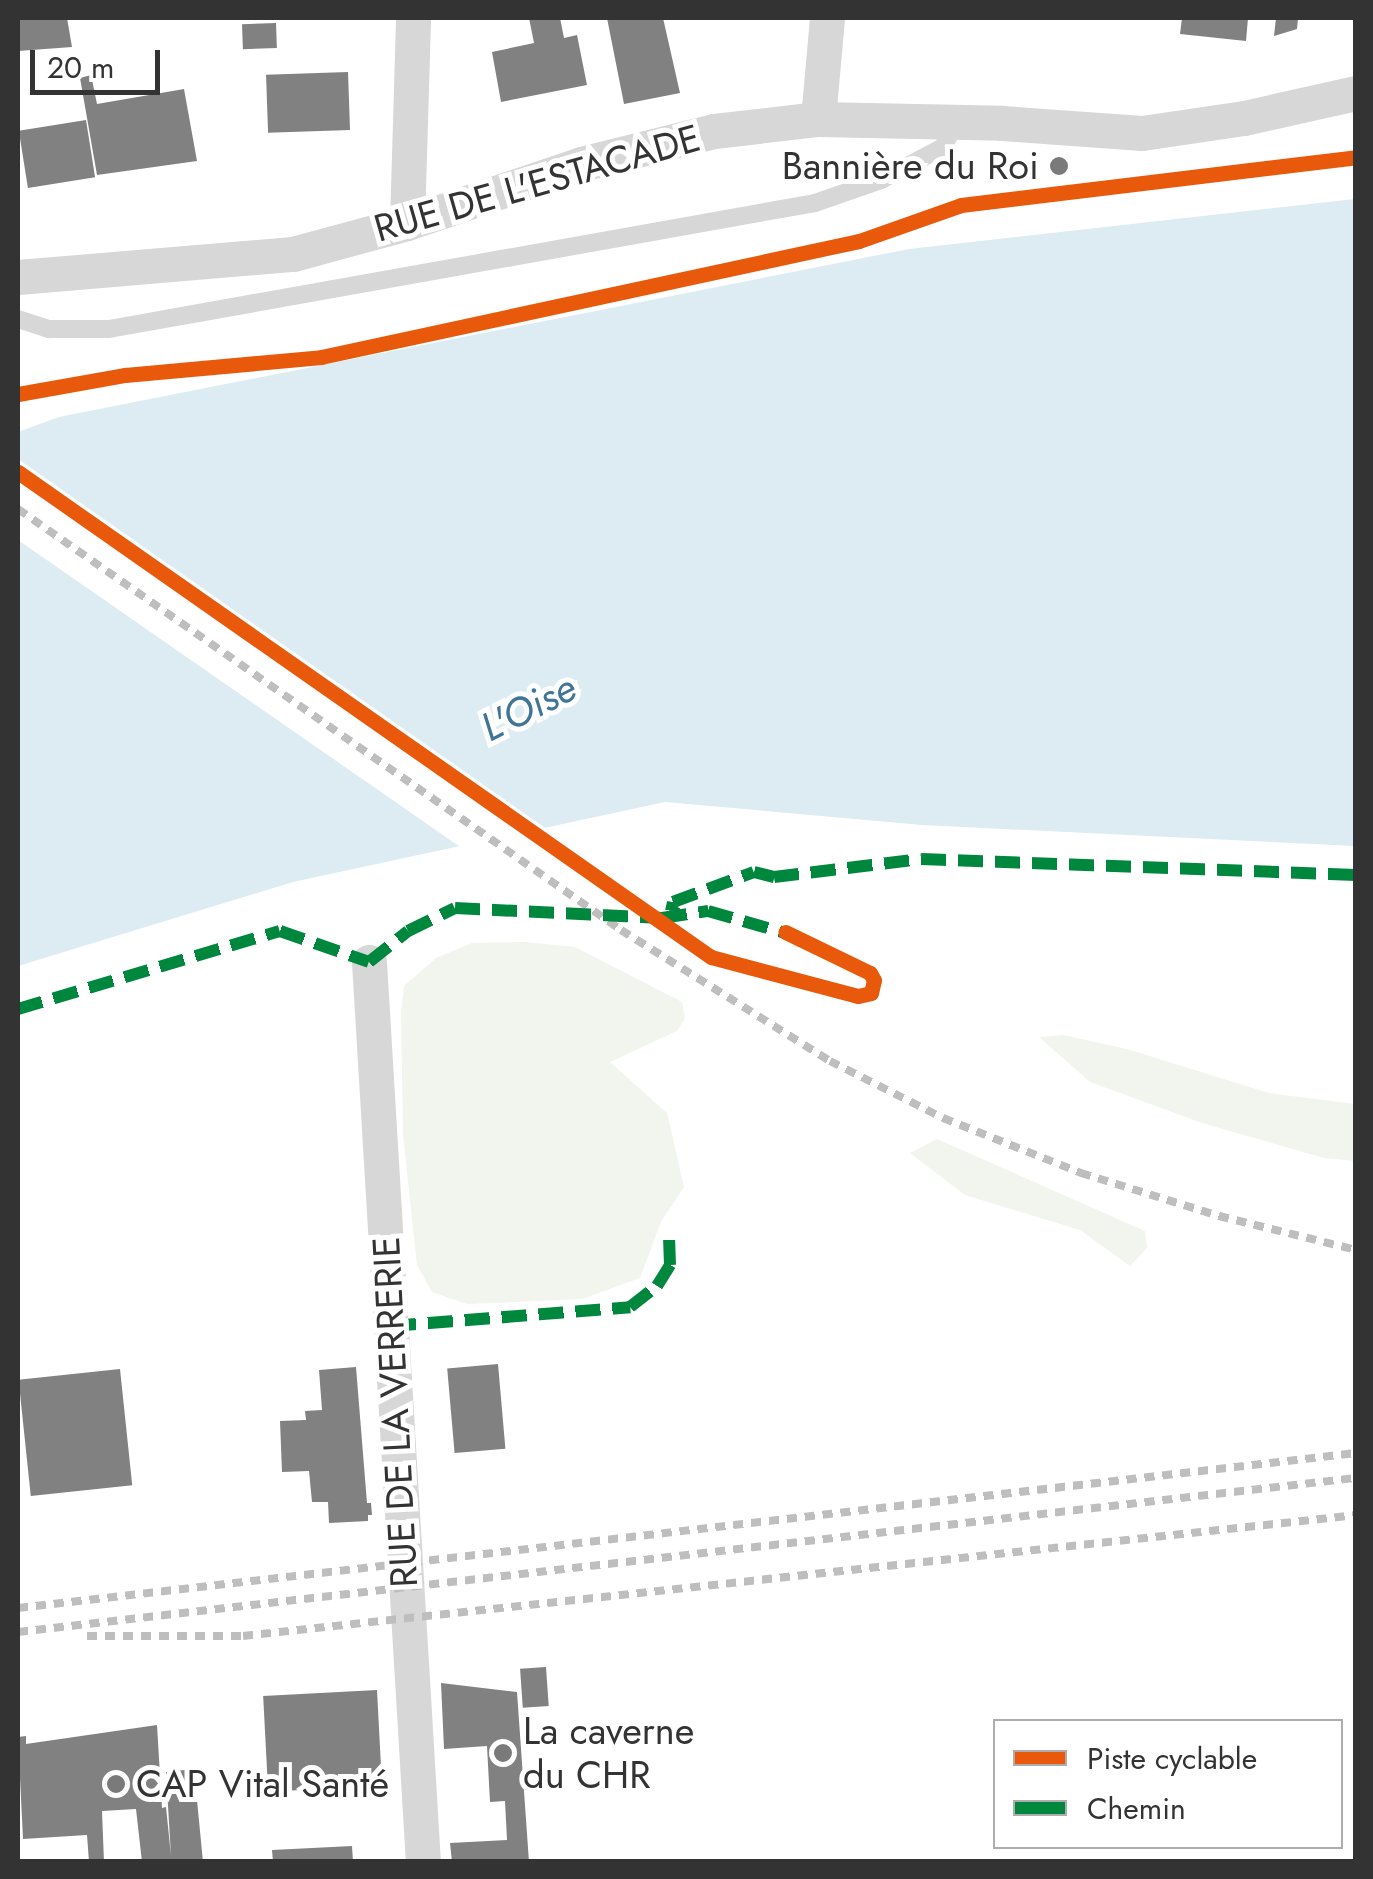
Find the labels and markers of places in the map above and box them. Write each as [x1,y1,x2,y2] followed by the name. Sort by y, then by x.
[782,143,1039,189] place label: Bannière du Roi
[1048,155,1070,177] marker: Bannière du Roi
[523,1708,694,1798] place label: La caverne du CHR
[492,1742,514,1764] marker: La caverne du CHR
[136,1761,389,1807] place label: CAP Vital Santé
[105,1773,127,1795] marker: CAP Vital Santé

